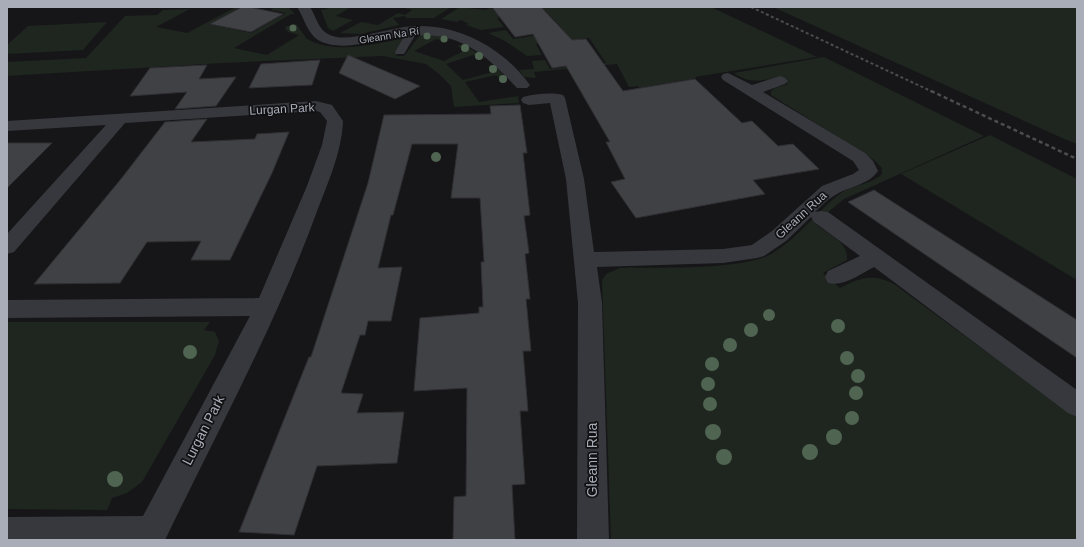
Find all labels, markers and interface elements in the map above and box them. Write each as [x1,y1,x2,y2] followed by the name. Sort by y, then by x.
[358,25,420,46] street label: Gleann Na Rí
[249,100,316,118] street label: Lurgan Park
[773,188,830,242] street label: Gleann Rua
[179,392,228,468] street label: Lurgan Park
[584,422,600,497] street label: Gleann Rua

